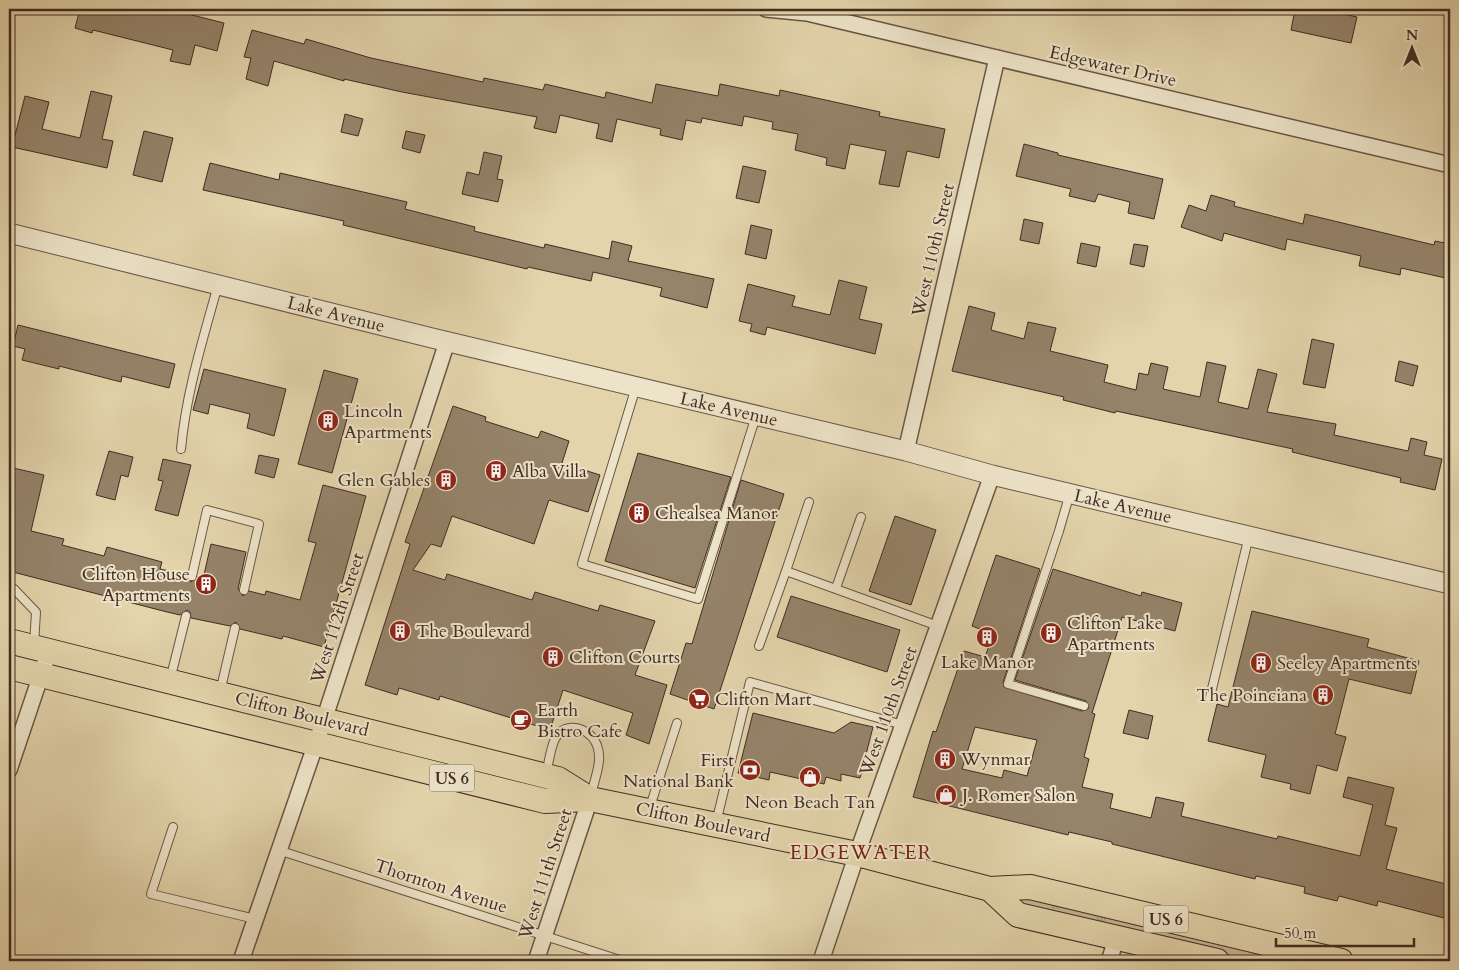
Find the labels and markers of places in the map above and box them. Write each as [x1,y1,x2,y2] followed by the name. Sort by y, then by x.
[344,399,432,445] place label: Lincoln Apartments
[316,409,340,433] building icon: Lincoln Apartments
[484,459,508,483] building icon: Alba Villa
[512,459,587,484] place label: Alba Villa
[337,468,430,493] place label: Glen Gables
[434,468,458,492] building icon: Glen Gables
[627,501,651,525] building icon: Chealsea Manor
[655,501,778,526] place label: Chealsea Manor
[82,562,190,608] place label: Clifton House Apartments
[194,572,218,596] building icon: Clifton House Apartments
[1067,611,1163,657] place label: Clifton Lake Apartments
[388,619,412,643] building icon: The Boulevard
[416,619,530,644] place label: The Boulevard
[1039,621,1063,645] building icon: Clifton Lake Apartments
[975,625,999,649] building icon: Lake Manor
[541,645,565,669] building icon: Clifton Courts
[569,645,680,670] place label: Clifton Courts
[941,650,1034,675] place label: Lake Manor
[1249,651,1273,675] building icon: Seeley Apartments
[1277,651,1417,676] place label: Seeley Apartments
[1196,683,1307,708] place label: The Poinciana
[1311,683,1335,707] building icon: The Poinciana
[687,687,711,711] supermarket icon: Clifton Mart
[715,687,812,712] place label: Clifton Mart
[537,698,622,744] place label: Earth Bistro Cafe
[509,708,533,732] cafe icon: Earth Bistro Cafe
[933,747,957,771] building icon: Wynmar
[960,747,1031,772] place label: Wynmar
[623,748,734,794] place label: First National Bank
[738,758,762,782] bank icon: First National Bank
[798,765,822,789] shop icon: Neon Beach Tan
[934,783,958,807] shop icon: J. Romer Salon
[959,783,1077,808] place label: J. Romer Salon
[745,790,876,815] place label: Neon Beach Tan

